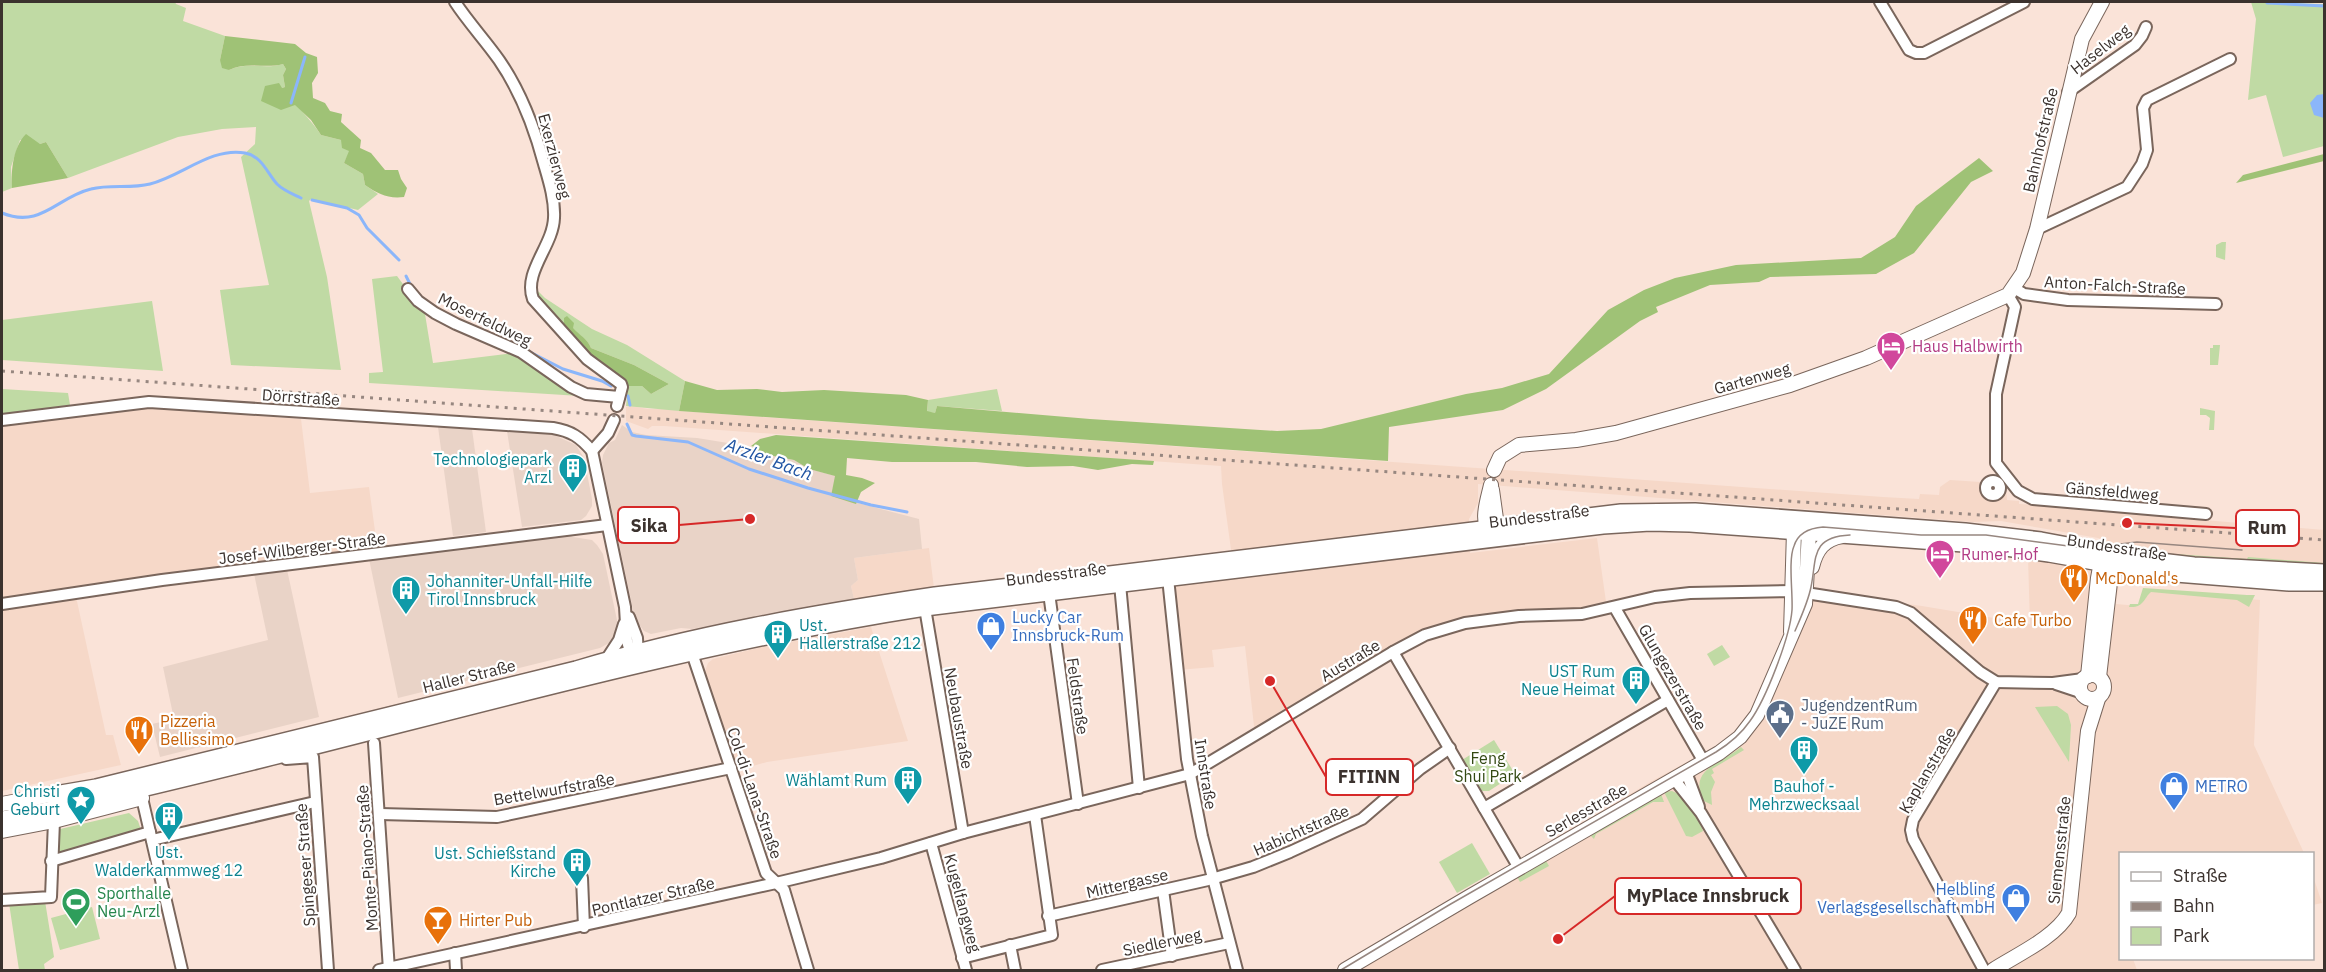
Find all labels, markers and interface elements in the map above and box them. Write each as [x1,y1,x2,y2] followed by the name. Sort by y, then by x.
[2066,19,2134,78] street label: Haselweg
[2018,85,2062,194] street label: Bahnhofstraße
[534,111,576,201] street label: Exerzierweg
[2044,271,2187,299] street label: Anton-Falch-Straße
[435,288,535,350] street label: Moserfeldweg
[1875,330,1907,372] hotel icon: Haus Halbwirth
[1912,336,2023,356] place label: Haus Halbwirth
[1712,357,1793,398] street label: Gartenweg
[261,384,341,410] street label: Dörrstraße
[721,432,816,485] water label: Arzler Bach
[433,449,553,487] place label: Technologiepark Arzl
[557,452,589,494] building icon: Technologiepark Arzl
[2065,477,2160,505] street label: Gänsfeldweg
[1488,500,1591,532] street label: Bundesstraße
[618,507,679,543] callout: Sika
[2236,510,2299,546] callout: Rum
[630,514,668,537] text: Sika
[2248,516,2286,539] text: Rum
[217,528,387,568] street label: Josef-Wilberger-Straße
[2066,529,2169,565] street label: Bundesstraße
[1924,538,1956,580] hotel icon: Rumer Hof
[1961,544,2038,564] place label: Rumer Hof
[1005,558,1108,590] street label: Bundesstraße
[2058,562,2090,604] restaurant icon: McDonald's
[2095,568,2179,588] place label: McDonald's
[427,571,592,609] place label: Johanniter-Unfall-Hilfe Tirol Innsbruck
[390,574,422,616] building icon: Johanniter-Unfall-Hilfe Tirol Innsbruck
[1957,604,1989,646] restaurant icon: Cafe Turbo
[1012,607,1124,645] place label: Lucky Car Innsbruck-Rum
[975,610,1007,652] shop icon: Lucky Car Innsbruck-Rum
[1994,610,2072,630] place label: Cafe Turbo
[799,615,921,653] place label: Ust. Hallerstraße 212
[762,618,794,660] building icon: Ust. Hallerstraße 212
[1635,620,1712,734] street label: Glungezerstraße
[1317,634,1384,686] street label: Austraße
[420,655,518,697] street label: Haller Straße
[1063,656,1093,736] street label: Feldstraße
[1521,661,1615,699] place label: UST Rum Neue Heimat
[1620,664,1652,706] building icon: UST Rum Neue Heimat
[940,666,978,771] street label: Neubaustraße
[1801,695,1918,733] place label: JugendzentRum - JuZE Rum
[1764,698,1796,740] public building icon: JugendzentRum - JuZE Rum
[160,711,234,749] place label: Pizzeria Bellissimo
[123,714,155,756] restaurant icon: Pizzeria Bellissimo
[1894,723,1960,817] street label: Kaplanstraße
[723,725,787,862] street label: Col-di-Lana-Straße
[1788,734,1820,776] building icon: Bauhof - Mehrzwecksaal
[1191,737,1221,811] street label: Innstraße
[1454,748,1522,786] park label: Feng Shui Park
[1326,759,1413,795] callout: FITINN
[892,764,924,806] building icon: Wählamt Rum
[1338,765,1400,788] text: FITINN
[492,768,616,809] street label: Bettelwurfstraße
[786,770,887,790] place label: Wählamt Rum
[2158,770,2190,812] shop icon: METRO
[1749,776,1859,814] place label: Bauhof - Mehrzwecksaal
[2195,776,2248,796] place label: METRO
[1541,778,1631,842] street label: Serlesstraße
[10,781,60,819] place label: Christi Geburt
[65,784,97,826] place icon: Christi Geburt
[352,784,382,932] street label: Monte-Piano-Straße
[2043,795,2075,905] street label: Siemensstraße
[153,800,185,842] building icon: Ust. Walderkammweg 12
[1250,800,1352,860] street label: Habichtstraße
[291,803,319,927] street label: Spingeser Straße
[95,842,243,880] place label: Ust. Walderkammweg 12
[434,843,556,881] place label: Ust. Schießstand Kirche
[561,846,593,888] building icon: Ust. Schießstand Kirche
[940,851,986,955] street label: Kugelfangweg
[2119,852,2314,960] legend
[1084,864,1170,902] street label: Mittergasse
[2173,864,2227,887] text: Straße
[590,872,717,920] street label: Pontlatzer Straße
[1615,878,1801,914] callout: MyPlace Innsbruck
[1817,879,1996,917] place label: Helbling Verlagsgesellschaft mbH
[2000,882,2032,924] shop icon: Helbling Verlagsgesellschaft mbH
[97,883,171,921] place label: Sporthalle Neu-Arzl
[1627,884,1790,907] text: MyPlace Innsbruck
[60,886,92,928] sports icon: Sporthalle Neu-Arzl
[2173,894,2215,917] text: Bahn
[422,904,454,946] bar icon: Hirter Pub
[459,910,532,930] place label: Hirter Pub
[1121,924,1204,960] street label: Siedlerweg
[2173,924,2210,947] text: Park

